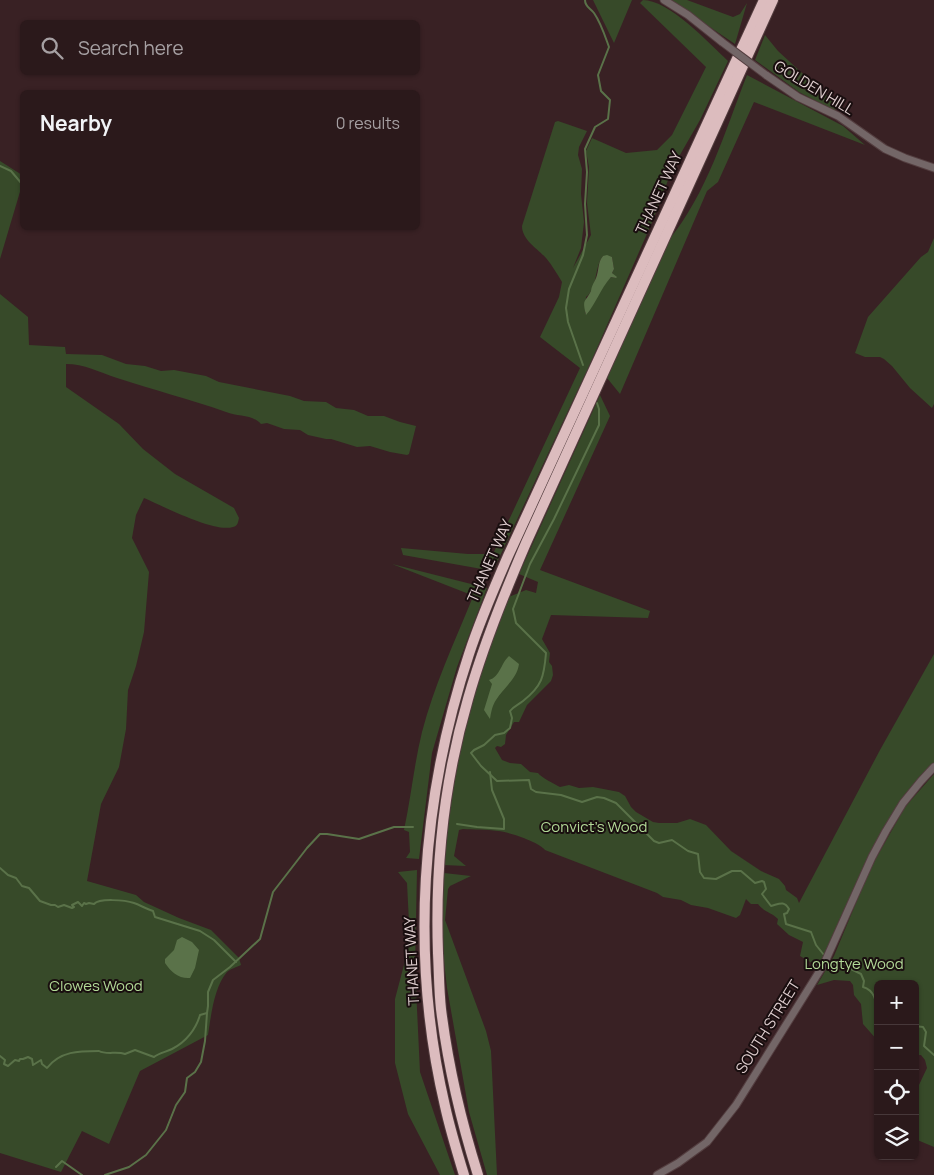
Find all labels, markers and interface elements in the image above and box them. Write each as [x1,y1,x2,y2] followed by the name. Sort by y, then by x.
[20,20,420,75] search box
[38,34,66,62] icon: search
[78,35,184,61] text: Search here
[770,55,859,120] street label: GOLDEN HILL
[40,109,112,137] text: Nearby
[336,112,400,134] text: 0 results
[630,147,687,238] street label: THANET WAY
[462,515,517,606] street label: THANET WAY
[541,816,647,837] park label: Convict's Wood
[399,915,424,1006] street label: THANET WAY
[804,953,904,974] park label: Longtye Wood
[49,975,143,996] park label: Clowes Wood
[730,976,805,1077] street label: SOUTH STREET
[874,980,919,1160] map controls
[874,980,919,1025] button: +
[874,1025,919,1070] button: −
[874,1070,919,1115] button: locate
[874,1115,919,1160] button: layers

